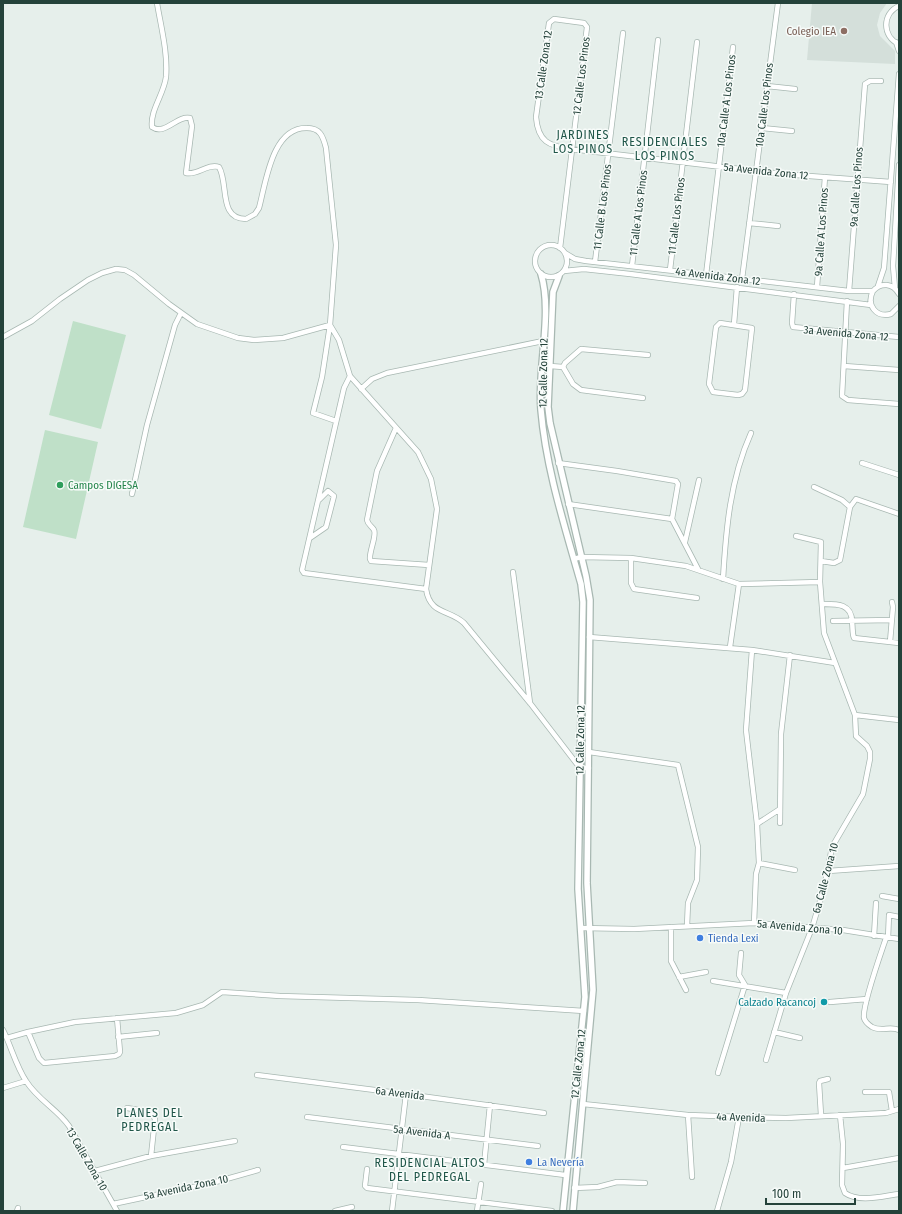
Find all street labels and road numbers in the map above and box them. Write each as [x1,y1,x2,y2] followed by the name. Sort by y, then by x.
[532,29,555,101] street label: 13 Calle Zona 12
[570,36,593,116] street label: 12 Calle Los Pinos
[714,54,739,148] street label: 10a Calle A Los Pinos
[753,62,776,148] street label: 10a Calle Los Pinos
[847,146,866,228] street label: 9a Calle Los Pinos
[723,161,809,182] street label: 5a Avenida Zona 12
[591,163,614,251] street label: 11 Calle B Los Pinos
[627,169,650,257] street label: 11 Calle A Los Pinos
[665,176,688,256] street label: 11 Calle Los Pinos
[812,187,831,277] street label: 9a Calle A Los Pinos
[675,265,761,288] street label: 4a Avenida Zona 12
[803,323,889,344] street label: 3a Avenida Zona 12
[536,338,551,408] street label: 12 Calle Zona 12
[573,705,588,775] street label: 12 Calle Zona 12
[810,841,841,915] street label: 6a Calle Zona 10
[757,917,844,938] street label: 5a Avenida Zona 10
[568,1028,589,1099] street label: 12 Calle Zona 12
[375,1084,425,1103] street label: 6a Avenida
[716,1110,766,1125] street label: 4a Avenida
[393,1123,451,1142] street label: 5a Avenida A
[63,1125,110,1193] street label: 13 Calle Zona 10
[143,1172,230,1203] street label: 5a Avenida Zona 10

